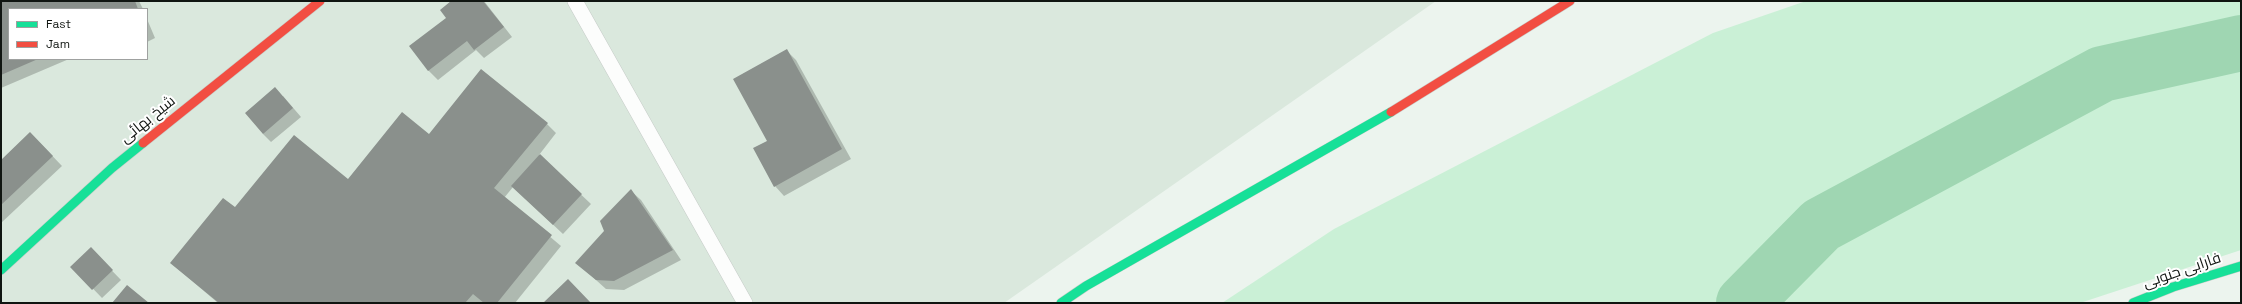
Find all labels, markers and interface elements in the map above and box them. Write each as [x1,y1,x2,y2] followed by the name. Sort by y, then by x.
[8,8,148,60] legend
[46,16,71,32] text: Fast
[46,36,70,52] text: Jam
[117,92,179,148] street label: شیخ بهائی
[2141,249,2223,293] street label: فارابی جنوبی

